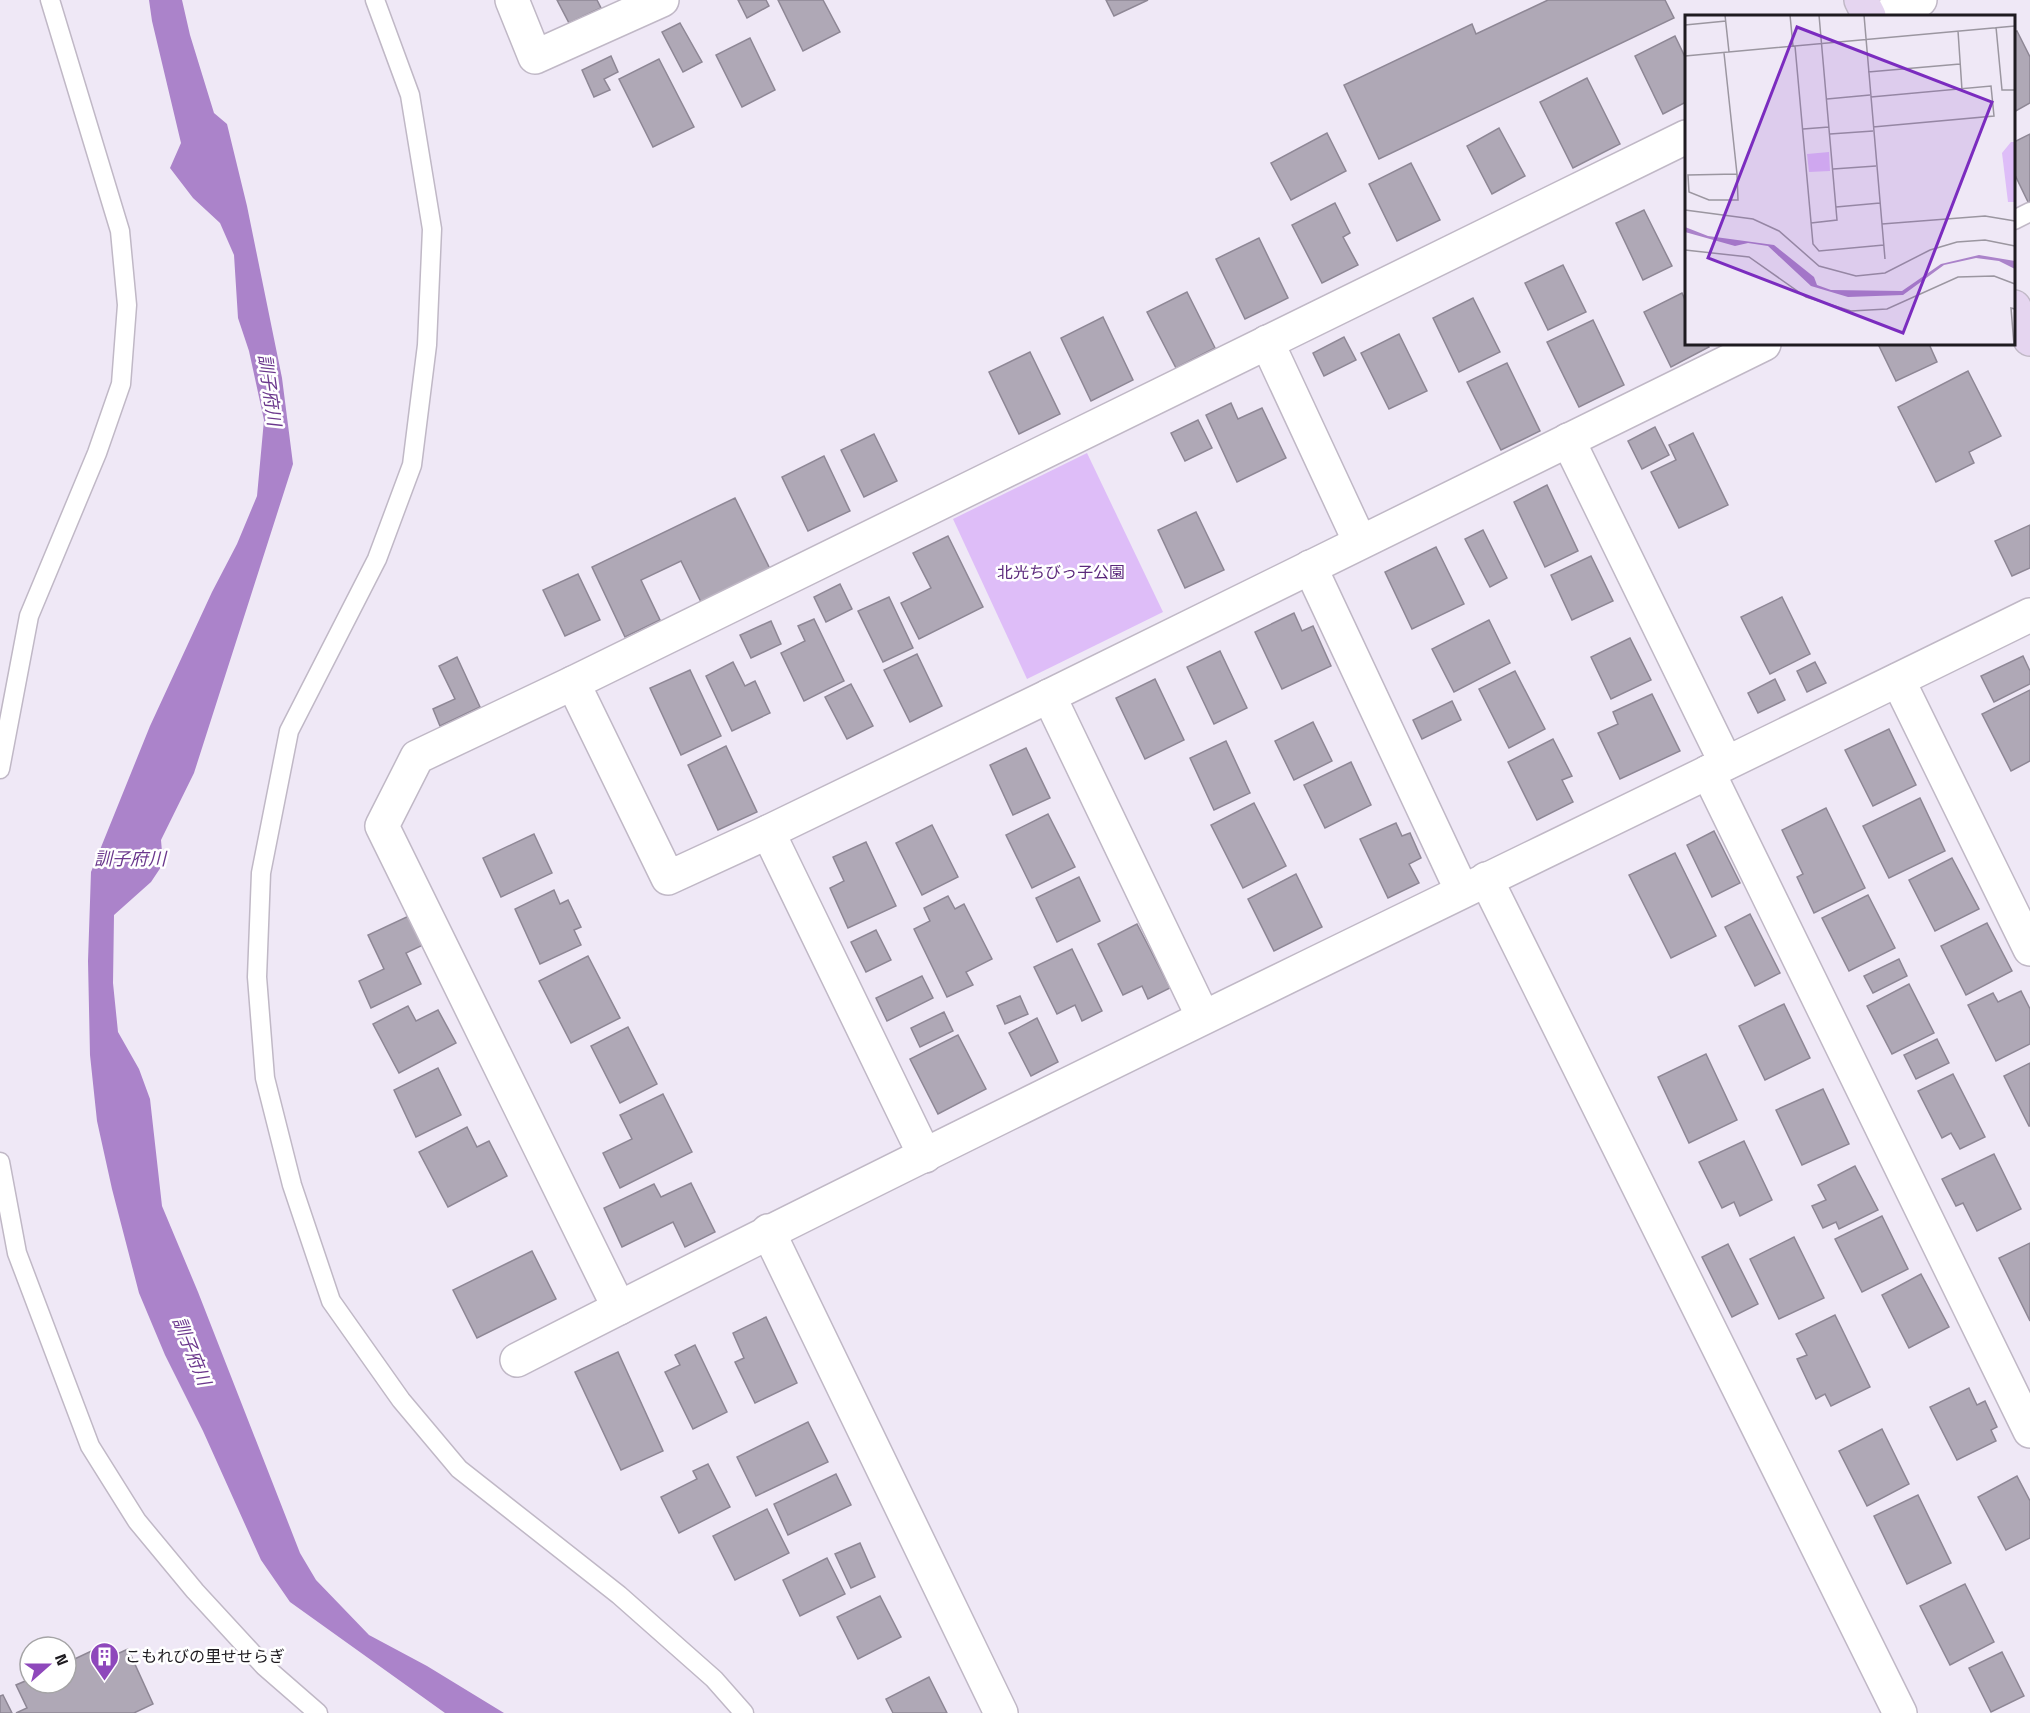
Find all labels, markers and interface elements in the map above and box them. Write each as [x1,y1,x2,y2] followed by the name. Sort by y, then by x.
[1685,15,2015,345] inset map
[252,352,289,430] water label: 訓子府川
[997,560,1125,584] park label: 北光ちびっ子公園
[94,845,168,872] water label: 訓子府川
[166,1313,219,1391] water label: 訓子府川
[18,1635,78,1695] north arrow
[88,1640,120,1682] building icon: こもれびの里せせらぎ
[125,1644,285,1668] place label: こもれびの里せせらぎ
[49,1650,75,1669] text: N

